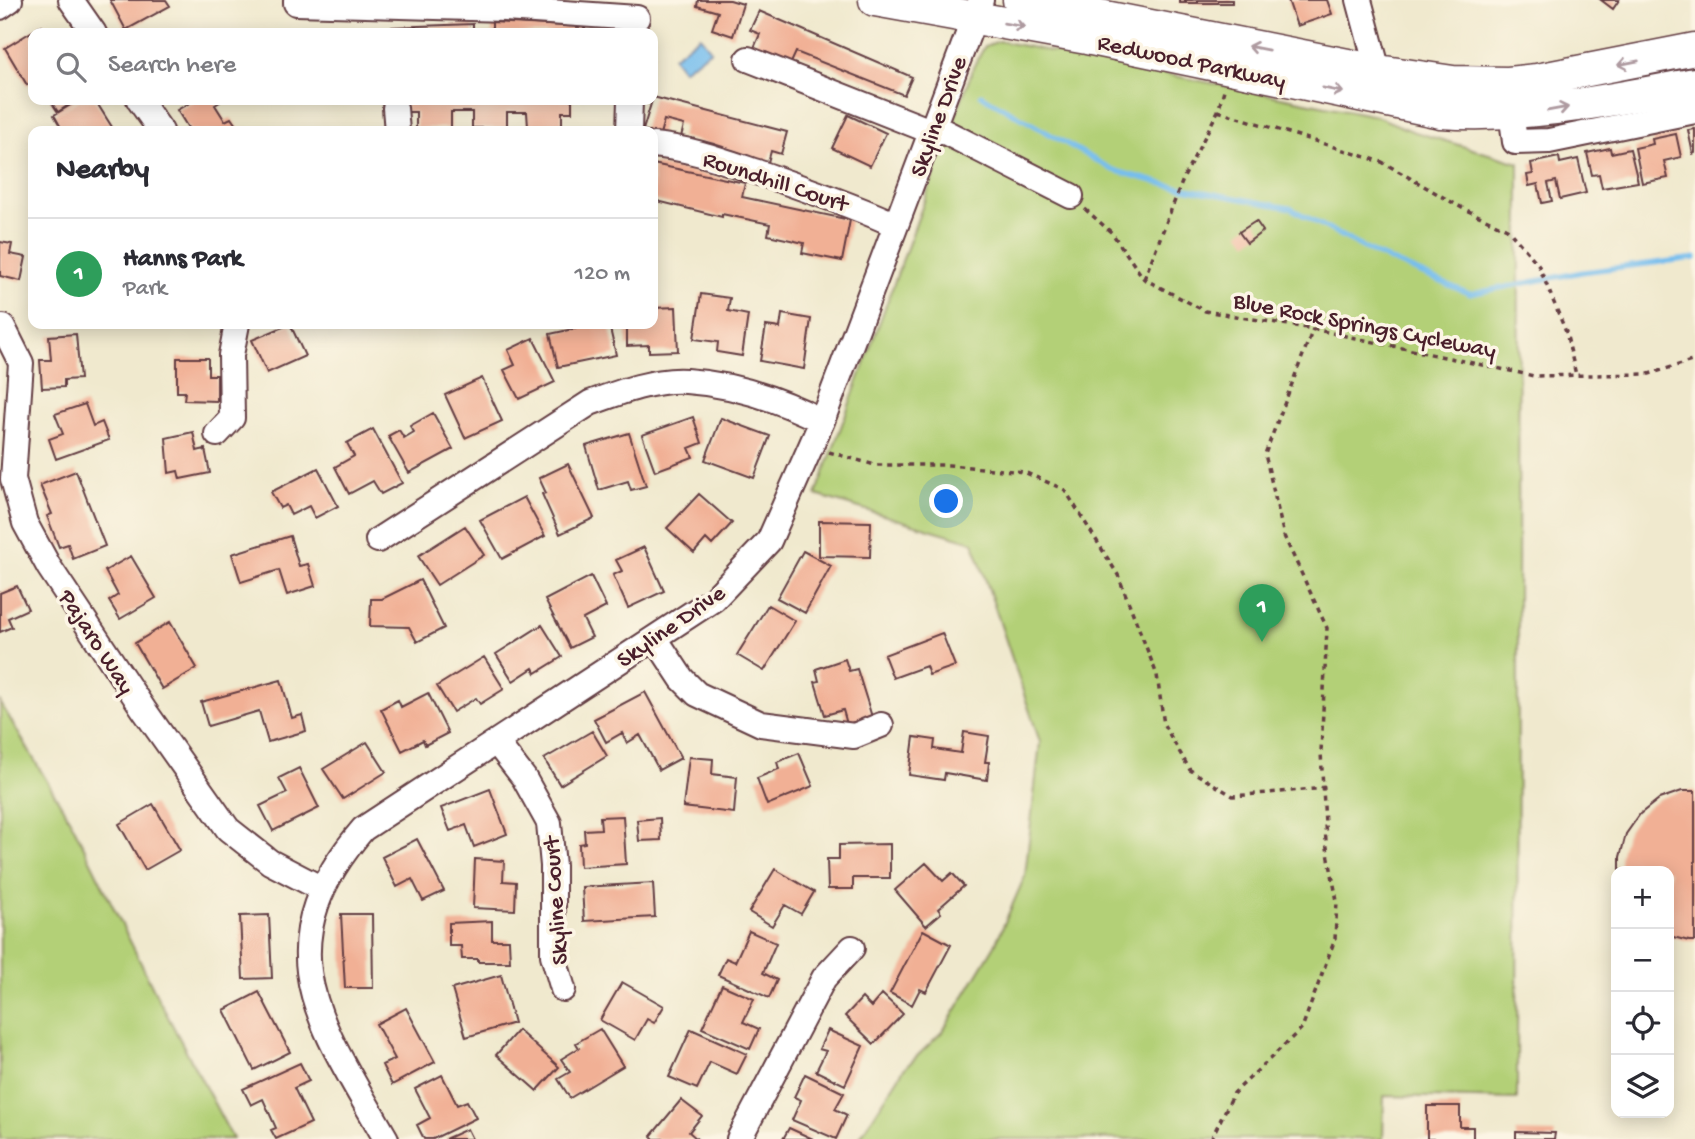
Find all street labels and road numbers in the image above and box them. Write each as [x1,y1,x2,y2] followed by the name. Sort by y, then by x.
[1094,29,1288,98] street label: Redwood Parkway
[905,53,976,181] street label: Skyline Drive
[699,146,853,221] street label: Roundhill Court
[1230,288,1498,367] street label: Blue Rock Springs Cycleway
[612,580,732,676] street label: Skyline Drive
[50,584,140,701] street label: Pajaro Way
[538,833,576,966] street label: Skyline Court

